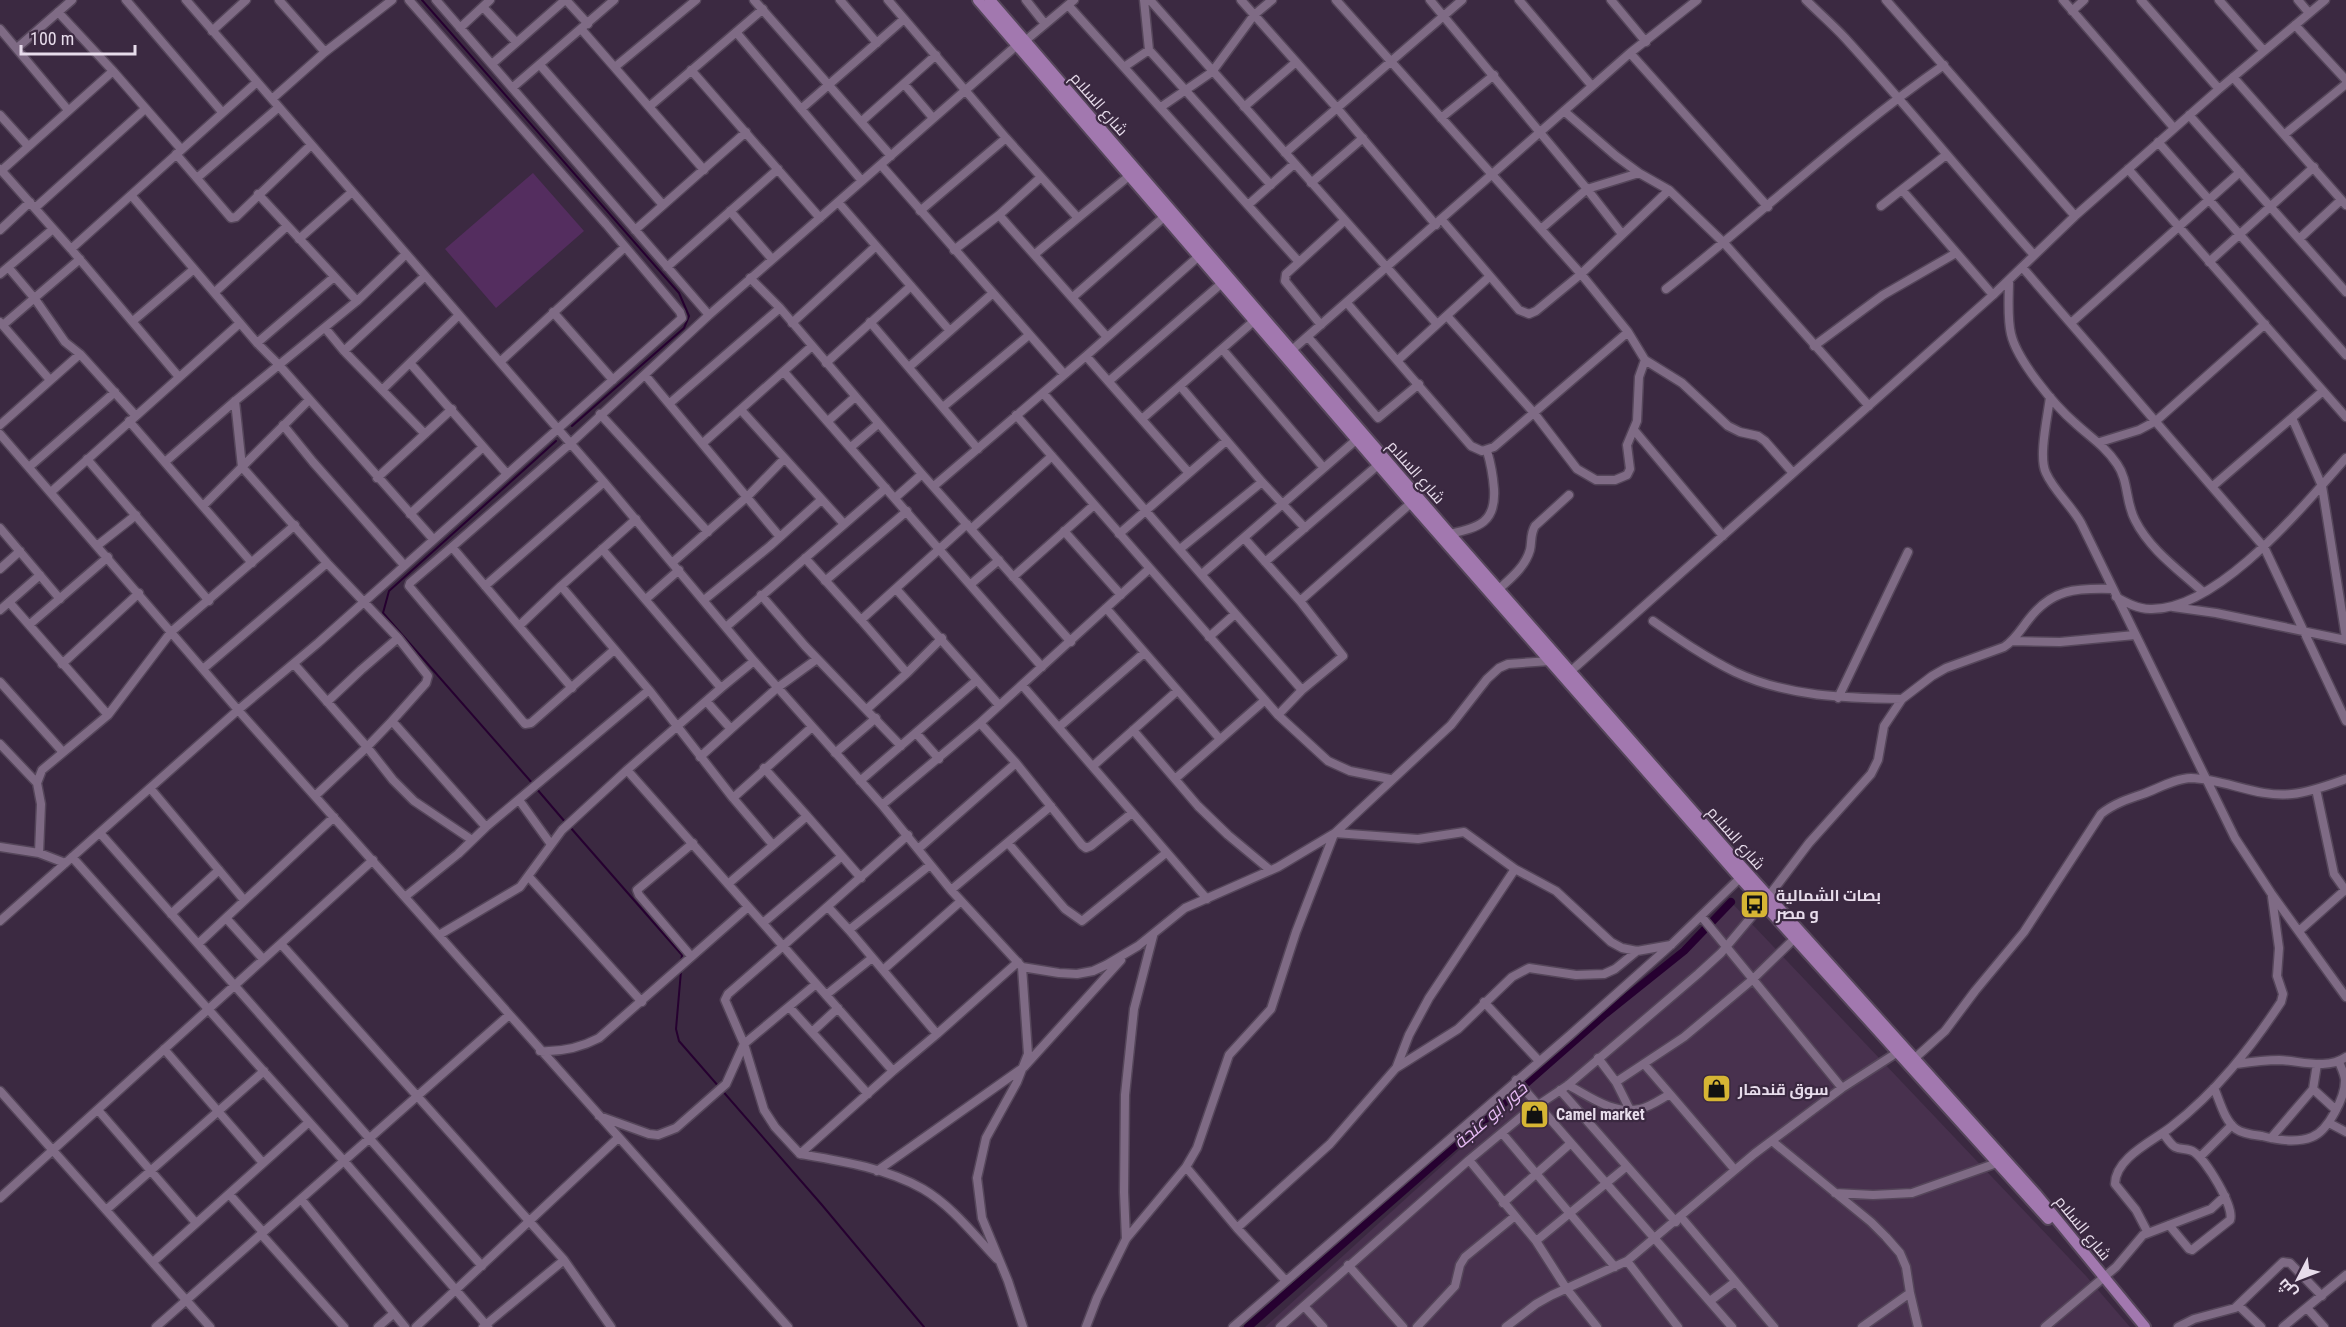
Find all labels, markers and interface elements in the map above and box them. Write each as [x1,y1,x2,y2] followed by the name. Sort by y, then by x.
[21,18,135,56] scale bar
[30,28,74,49] text: 100 m
[1065,68,1132,141] street label: شارع السلام
[1382,436,1449,509] street label: شارع السلام
[1702,802,1769,875] street label: شارع السلام
[1775,886,1881,923] place label: بصات الشمالية و مصر
[1739,888,1771,920] bus stop icon: بصات الشمالية و مصر
[1701,1073,1733,1105] shop icon: سوق قندهار
[1449,1077,1532,1153] water label: خور ابو عنجة
[1737,1080,1829,1099] place label: سوق قندهار
[1519,1098,1551,1130] shop icon: Camel market
[1556,1105,1645,1124] place label: Camel market
[2050,1192,2115,1266] street label: شارع السلام
[2268,1249,2328,1309] north arrow
[2273,1275,2301,1303] text: ش

